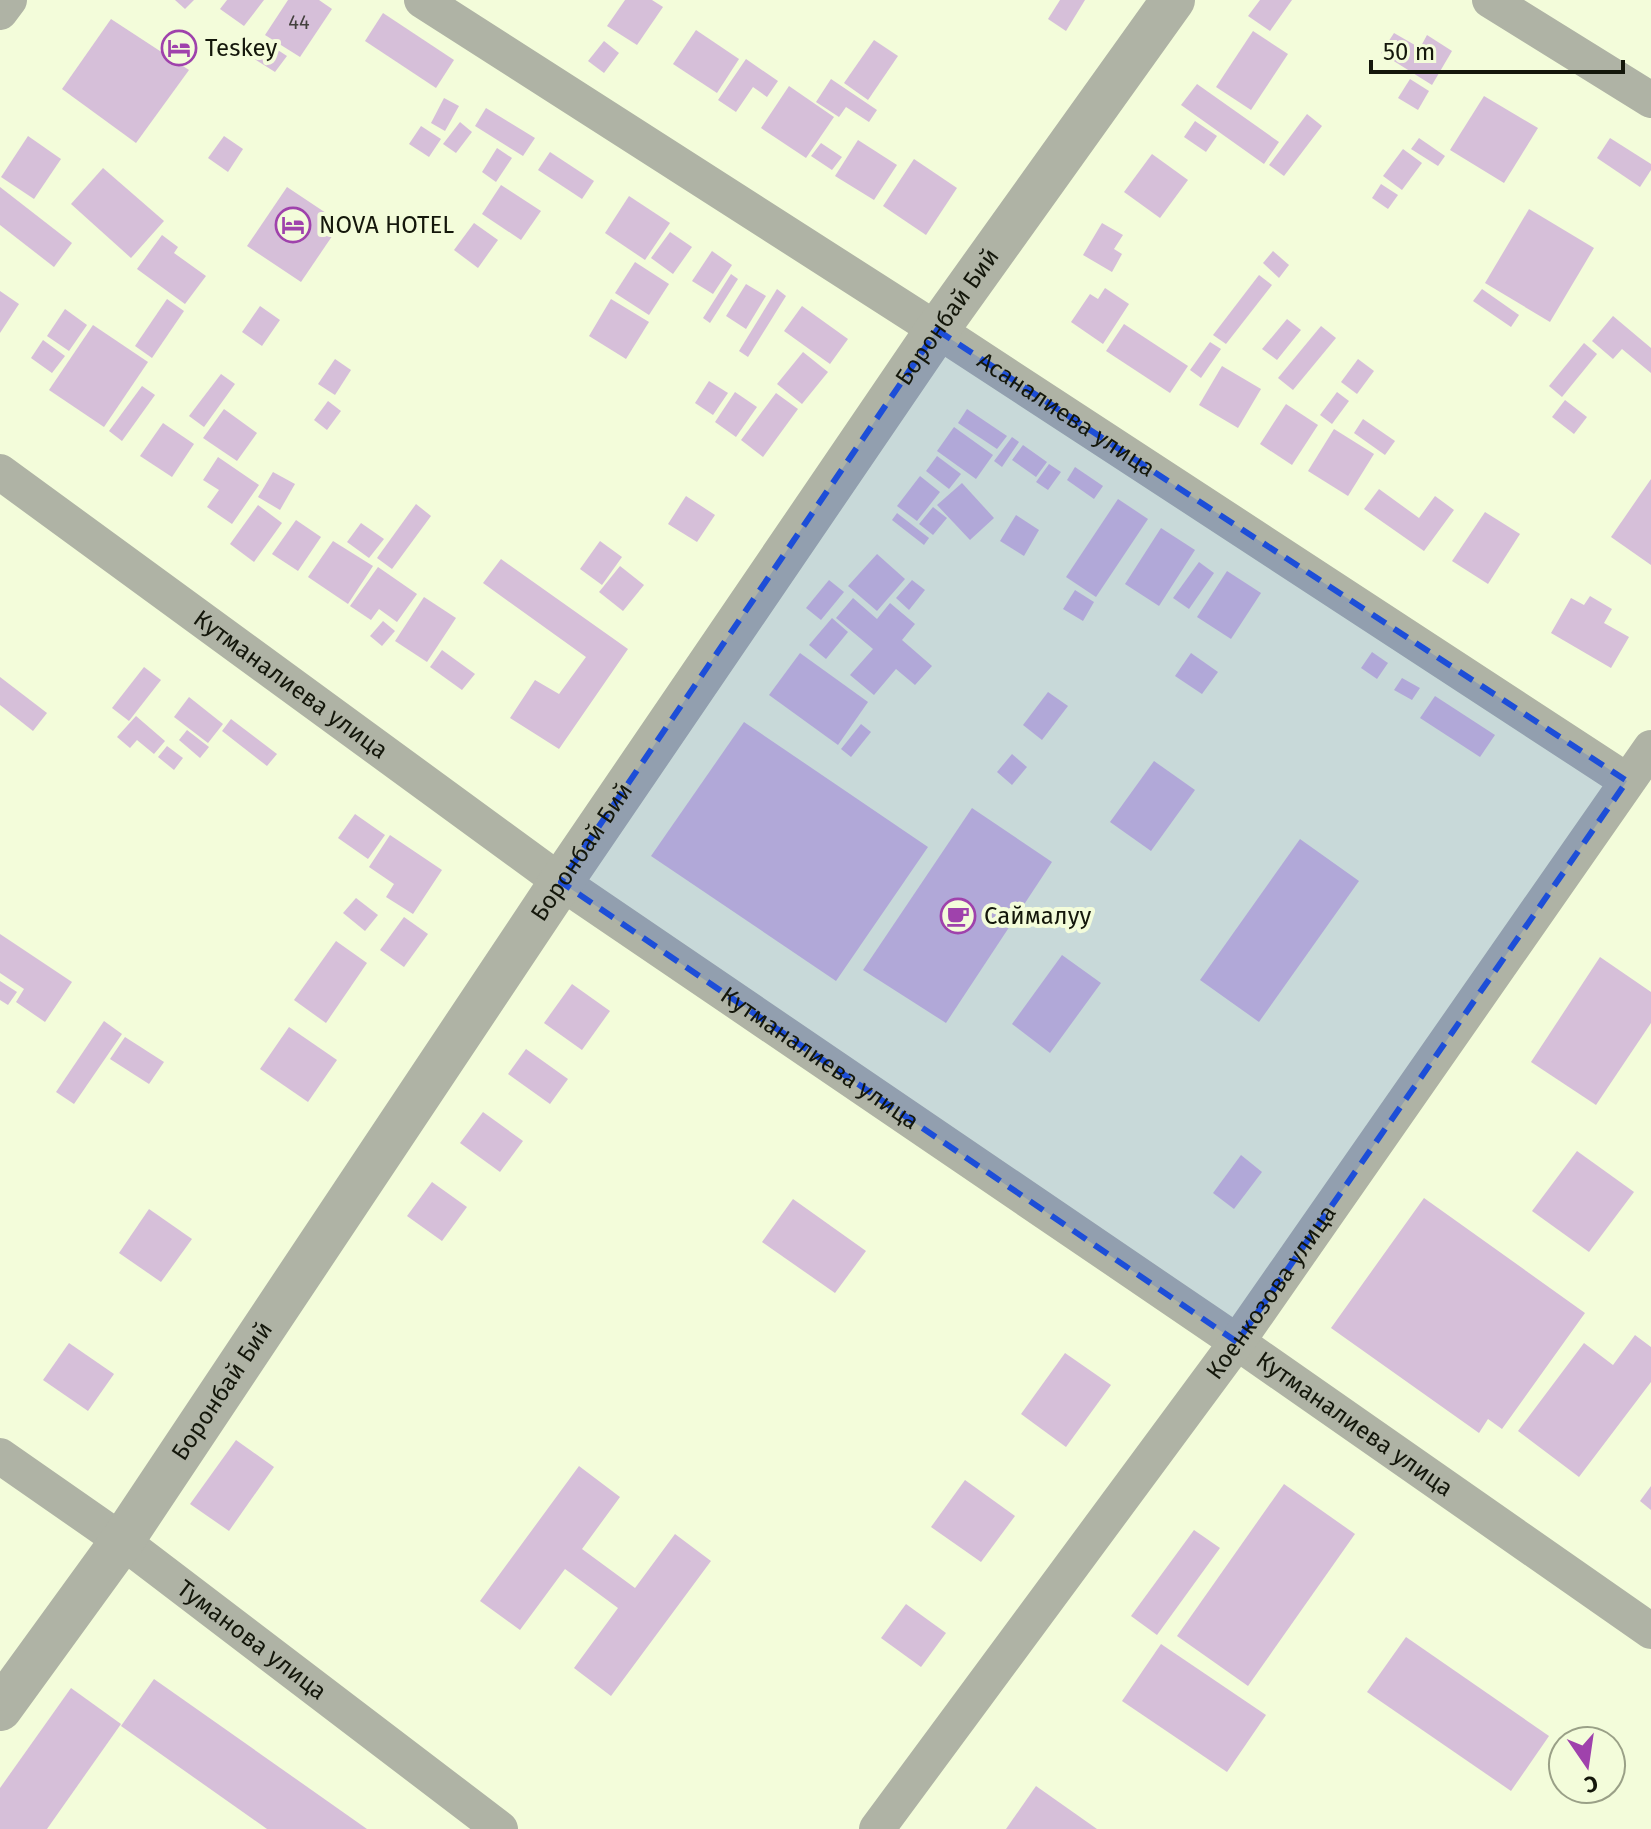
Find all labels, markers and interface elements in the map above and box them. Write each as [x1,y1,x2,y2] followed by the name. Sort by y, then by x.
[288,10,310,34] house number: 44
[1371,24,1623,74] scale bar
[160,29,198,67] hotel icon: Teskey
[205,34,277,62] place label: Teskey
[1383,38,1435,66] text: 50 m
[274,206,312,244] hotel icon: NOVA HOTEL
[319,211,454,239] place label: NOVA HOTEL
[890,243,1005,391] street label: Боронбай Бий
[972,346,1160,483] street label: Асаналиева улица
[188,604,393,765] street label: Кутманалиева улица
[525,778,638,926] street label: Боронбай Бий
[939,897,977,935] cafe icon: Саймалуу
[984,902,1091,930] place label: Саймалуу
[715,981,924,1135] street label: Кутманалиева улица
[1200,1200,1342,1385] street label: Коенкозова улица
[166,1316,278,1466] street label: Боронбай Бий
[1251,1346,1458,1502] street label: Кутманалиева улица
[172,1574,332,1706] street label: Туманова улица
[1547,1725,1627,1805] north arrow
[1582,1769,1601,1799] text: С

